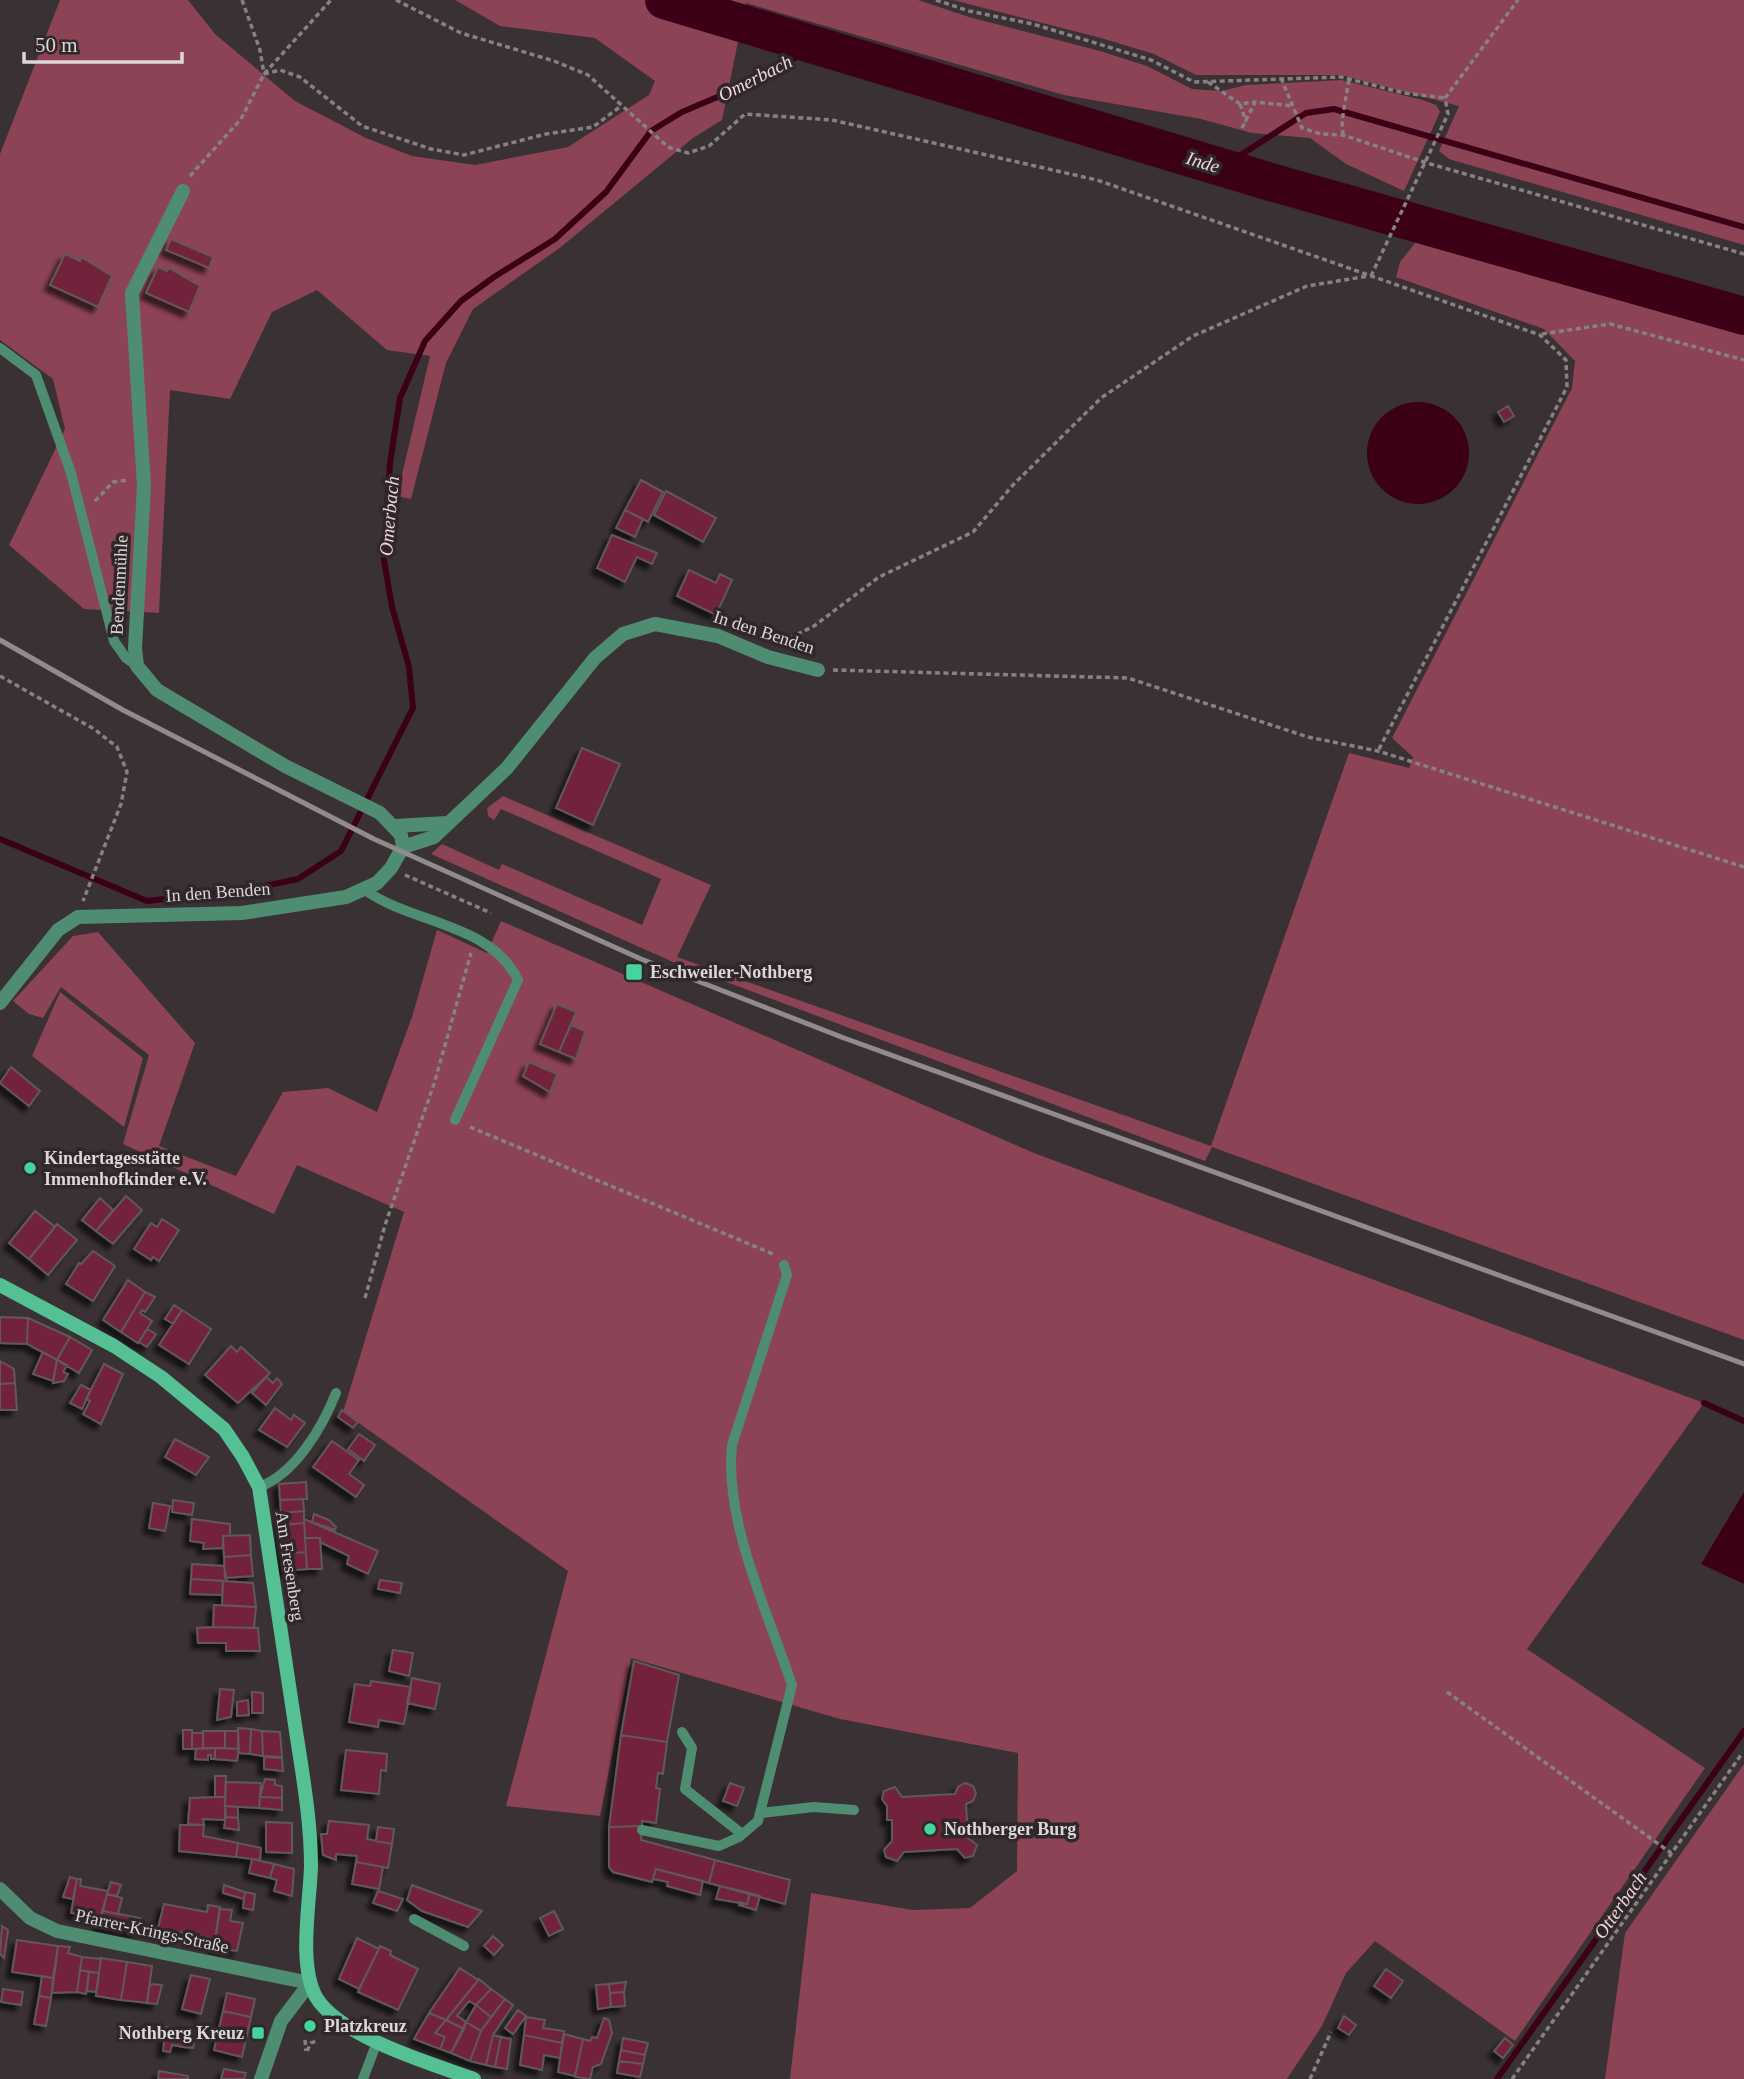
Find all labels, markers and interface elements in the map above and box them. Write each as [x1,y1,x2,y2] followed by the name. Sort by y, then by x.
[24,21,182,65] scale bar
[35,33,78,57] text: 50 m
[715,50,795,106] water label: Omerbach
[1183,147,1222,177] water label: Inde
[375,475,403,557] water label: Omerbach
[106,535,132,635] street label: Bendenmühle
[711,606,817,658] street label: In den Benden
[165,878,271,906] street label: In den Benden
[624,962,644,982] marker: Eschweiler-Nothberg
[650,962,812,982] place label: Eschweiler-Nothberg
[44,1148,207,1189] place label: Kindertagesstätte Immenhofkinder e.V.
[22,1160,38,1176] marker: Kindertagesstätte Immenhofkinder e.V.
[271,1510,309,1622] street label: Am Fresenberg
[944,1819,1076,1839] place label: Nothberger Burg
[922,1821,938,1837] marker: Nothberger Burg
[1589,1867,1651,1943] water label: Otterbach
[73,1905,231,1957] street label: Pfarrer-Krings-Straße
[324,2016,407,2036] place label: Platzkreuz
[302,2018,318,2034] marker: Platzkreuz
[119,2023,244,2043] place label: Nothberg Kreuz
[250,2025,266,2041] marker: Nothberg Kreuz

